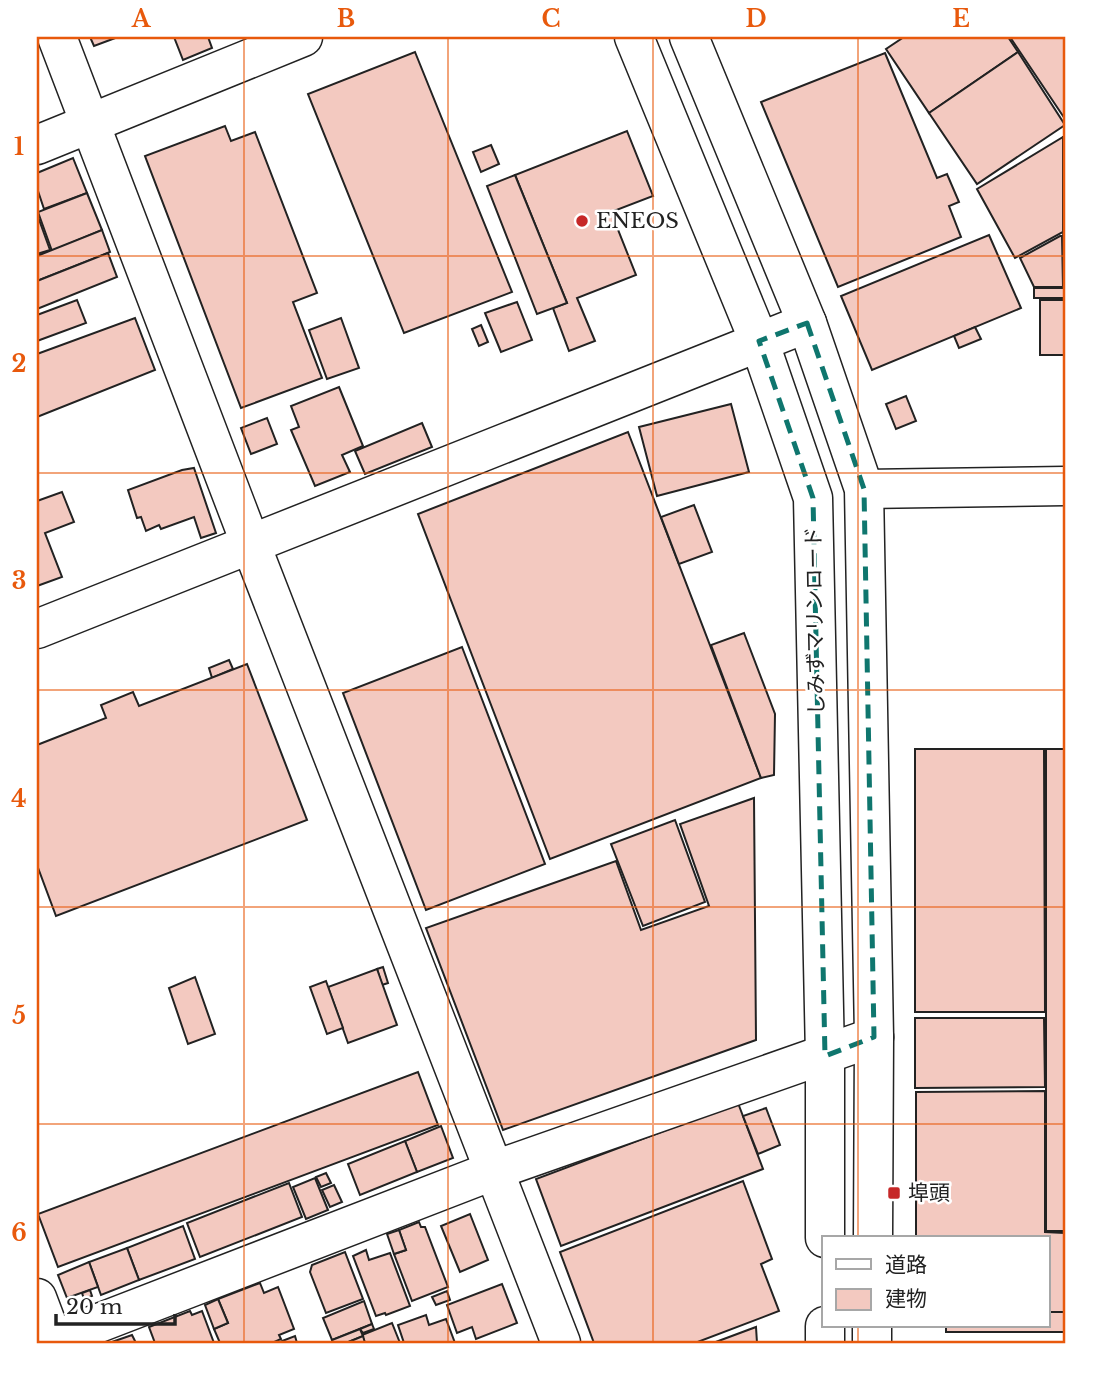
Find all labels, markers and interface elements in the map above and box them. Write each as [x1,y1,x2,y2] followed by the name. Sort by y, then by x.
[131,5,152,33] text: A
[337,5,355,33] text: B
[542,5,560,33] text: C
[745,5,767,33] text: D
[952,5,970,33] text: E
[14,133,24,161] text: 1
[596,208,679,234] place label: ENEOS
[574,213,590,229] marker: ENEOS
[12,350,26,378] text: 2
[800,526,830,716] street label: しみずマリンロード
[12,567,26,595] text: 3
[11,785,27,813] text: 4
[12,1002,26,1030] text: 5
[908,1180,950,1206] place label: 埠頭
[886,1185,902,1201] marker: 埠頭
[11,1219,27,1247] text: 6
[822,1236,1050,1328] legend
[885,1252,927,1278] text: 道路
[56,1282,175,1326] scale bar
[885,1286,927,1312] text: 建物
[66,1294,123,1320] text: 20 m

